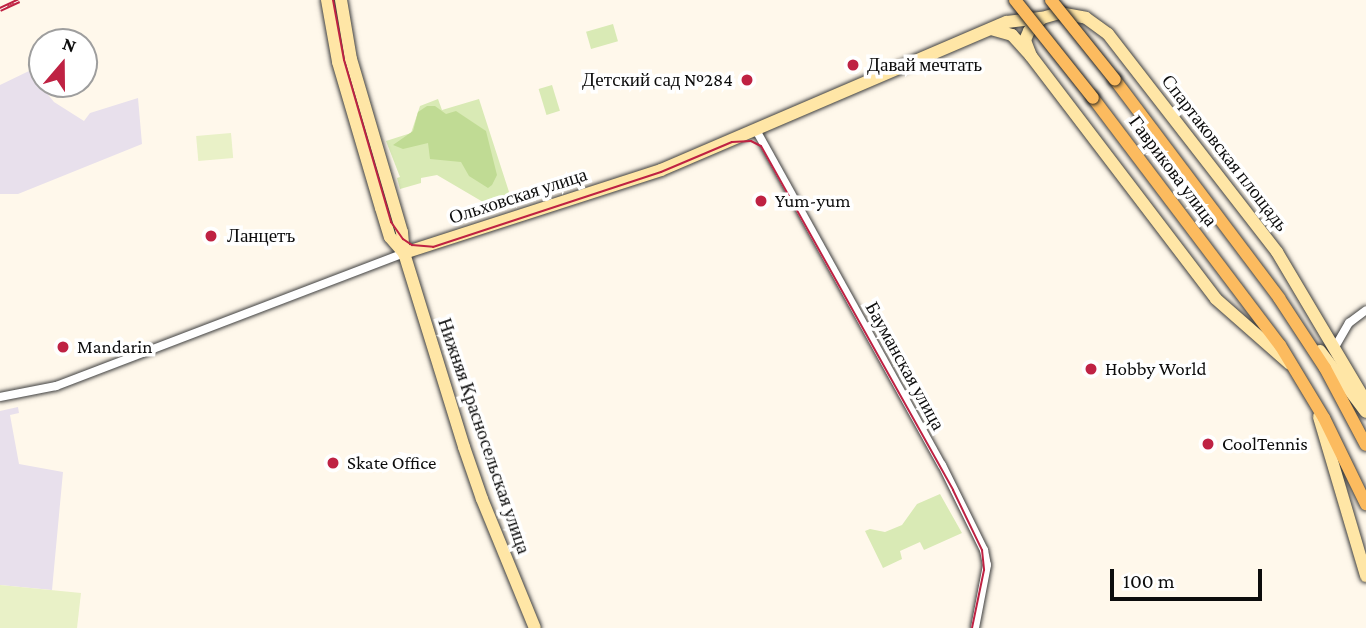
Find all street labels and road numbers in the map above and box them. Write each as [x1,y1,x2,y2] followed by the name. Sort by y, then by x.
[1157,70,1293,236] street label: Спартаковская площадь
[1124,111,1222,231] street label: Гаврикова улица
[446,163,590,229] street label: Ольховская улица
[860,298,950,434] street label: Бауманская улица
[433,315,535,557] street label: Нижняя Красносельская улица

